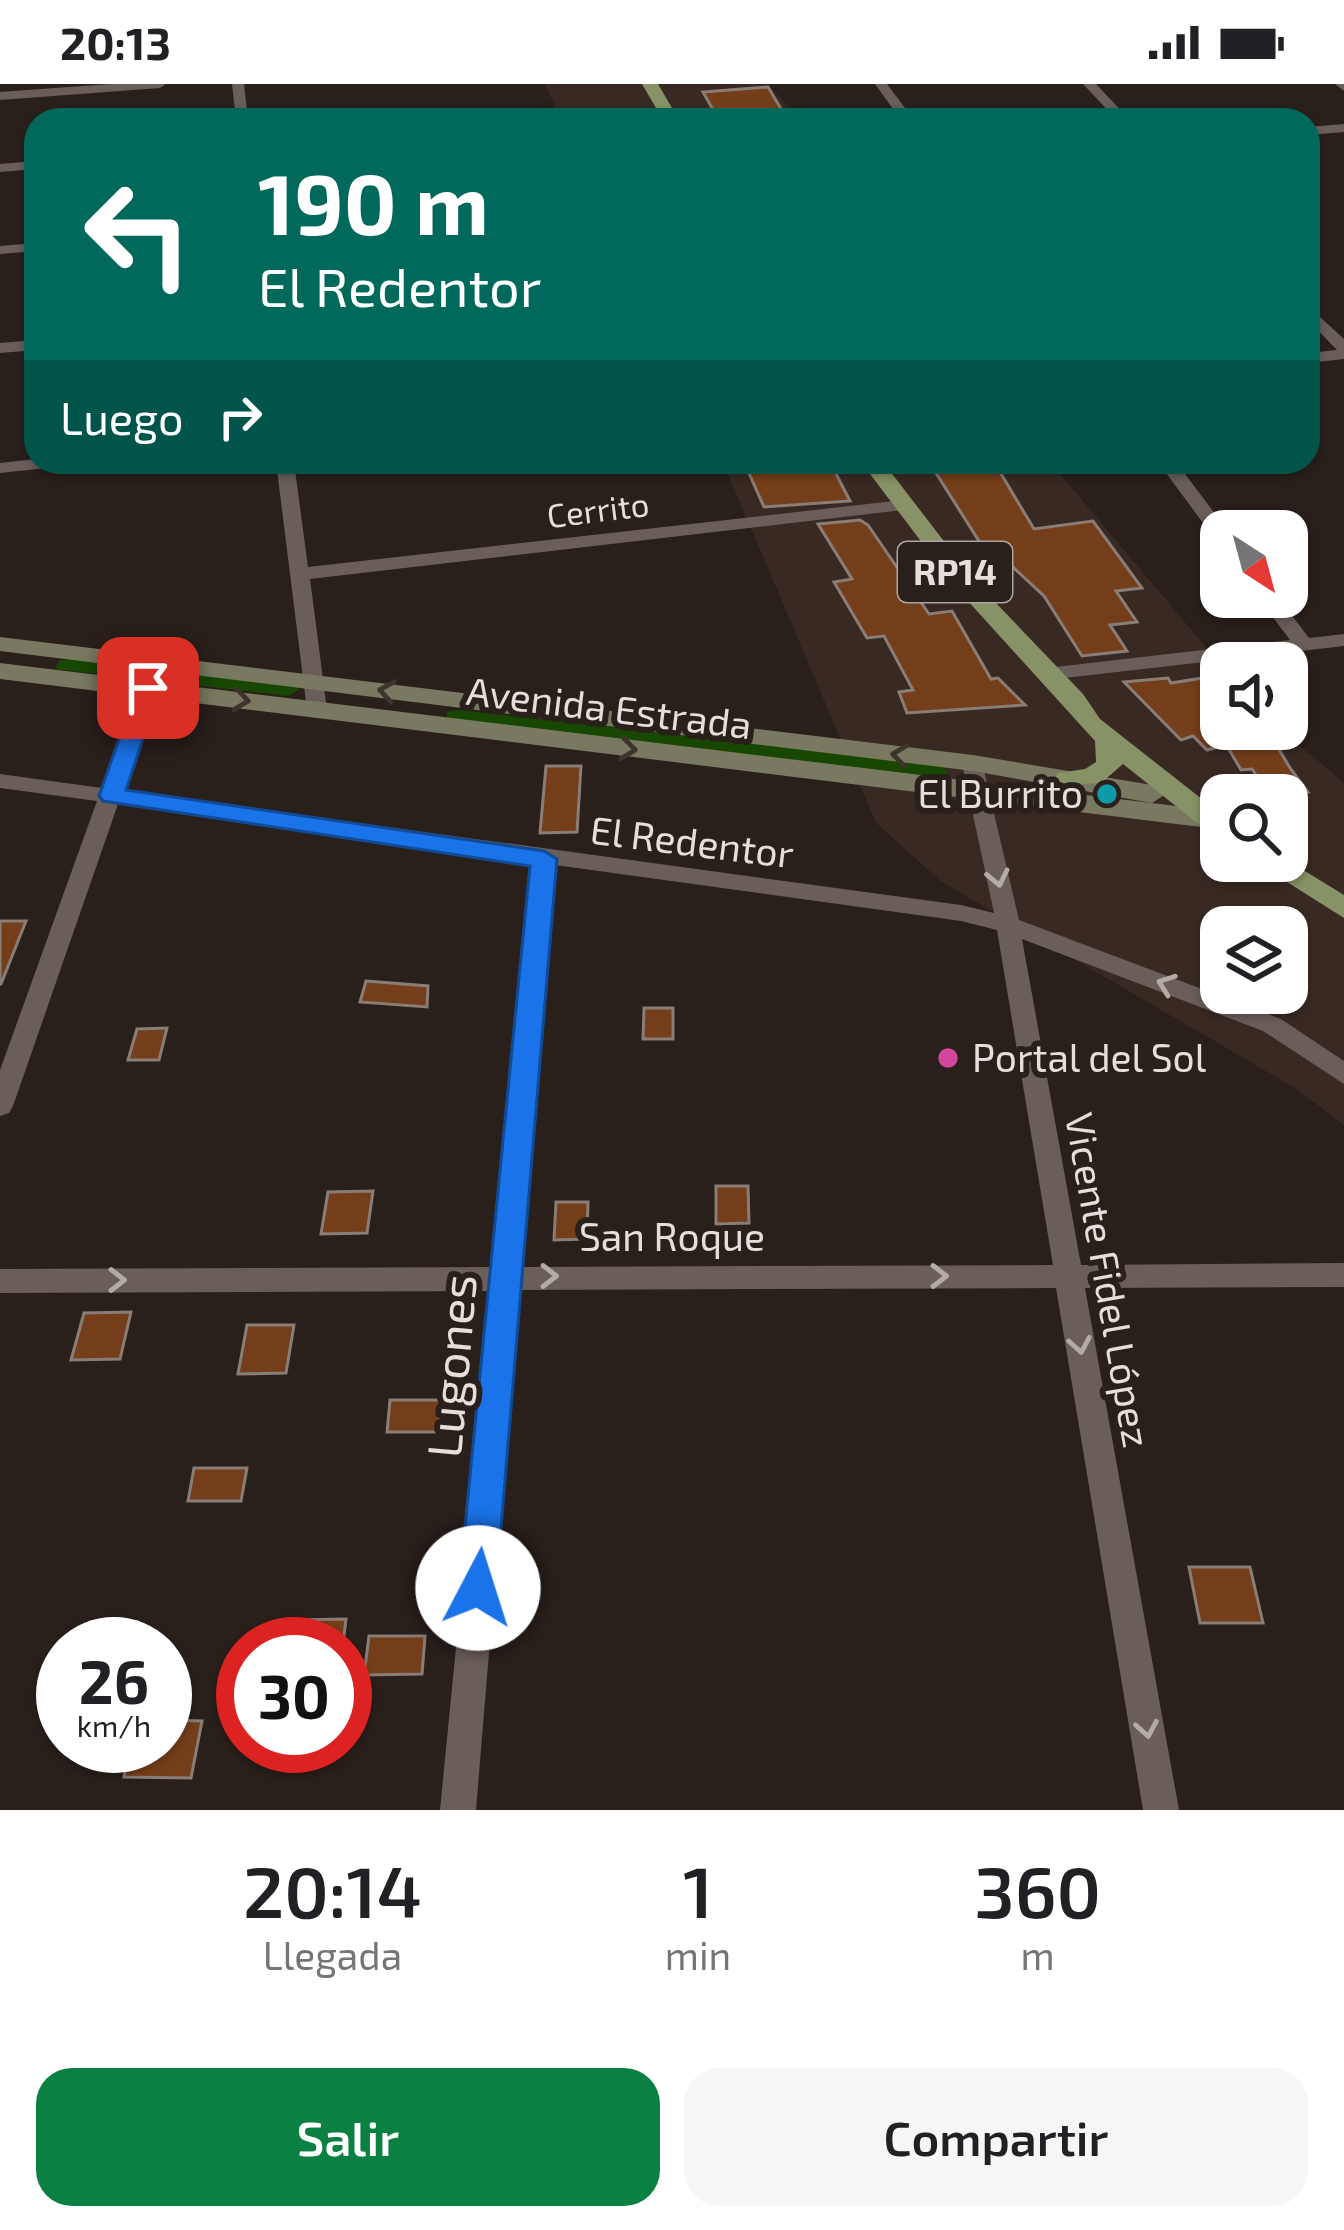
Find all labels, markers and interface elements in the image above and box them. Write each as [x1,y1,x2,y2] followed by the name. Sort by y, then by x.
[60,15,171,69] text: 20:13
[258,151,489,252] text: 190 m
[60,156,216,312] icon: left
[258,253,541,318] text: El Redentor
[207,384,273,450] icon: right
[60,390,183,444] text: Luego
[545,483,651,535] street label: Cerrito
[1200,510,1308,618] north arrow
[1200,510,1308,1014] map controls
[898,542,1012,602] road number: RP14
[97,637,199,739] pin
[1200,642,1308,750] button: sound
[115,655,181,721] icon: arrive
[464,666,754,747] street label: Avenida Estrada
[378,679,397,705] one-way arrow
[231,686,251,712] one-way arrow
[618,736,638,762] one-way arrow
[890,742,909,768] one-way arrow
[917,769,1083,816] place label: El Burrito
[1200,774,1308,882] button: search
[1094,781,1120,807] marker: El Burrito
[588,805,797,876] street label: El Redentor
[984,867,1010,887] one-way arrow
[1200,906,1308,1014] button: layers
[1157,973,1178,998] one-way arrow
[972,1033,1207,1080] place label: Portal del Sol
[935,1045,961,1071] marker: Portal del Sol
[1057,1109,1162,1451] street label: Vicente Fidel López
[579,1212,765,1259] street label: San Roque
[541,1263,559,1289] one-way arrow
[931,1263,949,1289] one-way arrow
[108,1267,127,1293] one-way arrow
[413,1272,487,1460] street label: Lugones
[1066,1334,1091,1354] one-way arrow
[415,1525,541,1651] position arrow
[216,1617,372,1773] speed limit sign: 30
[79,1644,149,1716] text: 26
[77,1707,151,1743] text: km/h
[1133,1718,1158,1738] one-way arrow
[243,1846,422,1932] text: 20:14
[683,1846,713,1932] text: 1
[974,1846,1101,1932] text: 360
[263,1931,402,1978] text: Llegada
[665,1931,731,1978] text: min
[1021,1931,1055,1978] text: m
[36,2068,660,2206] button: Salir
[684,2068,1308,2206] button: Compartir

